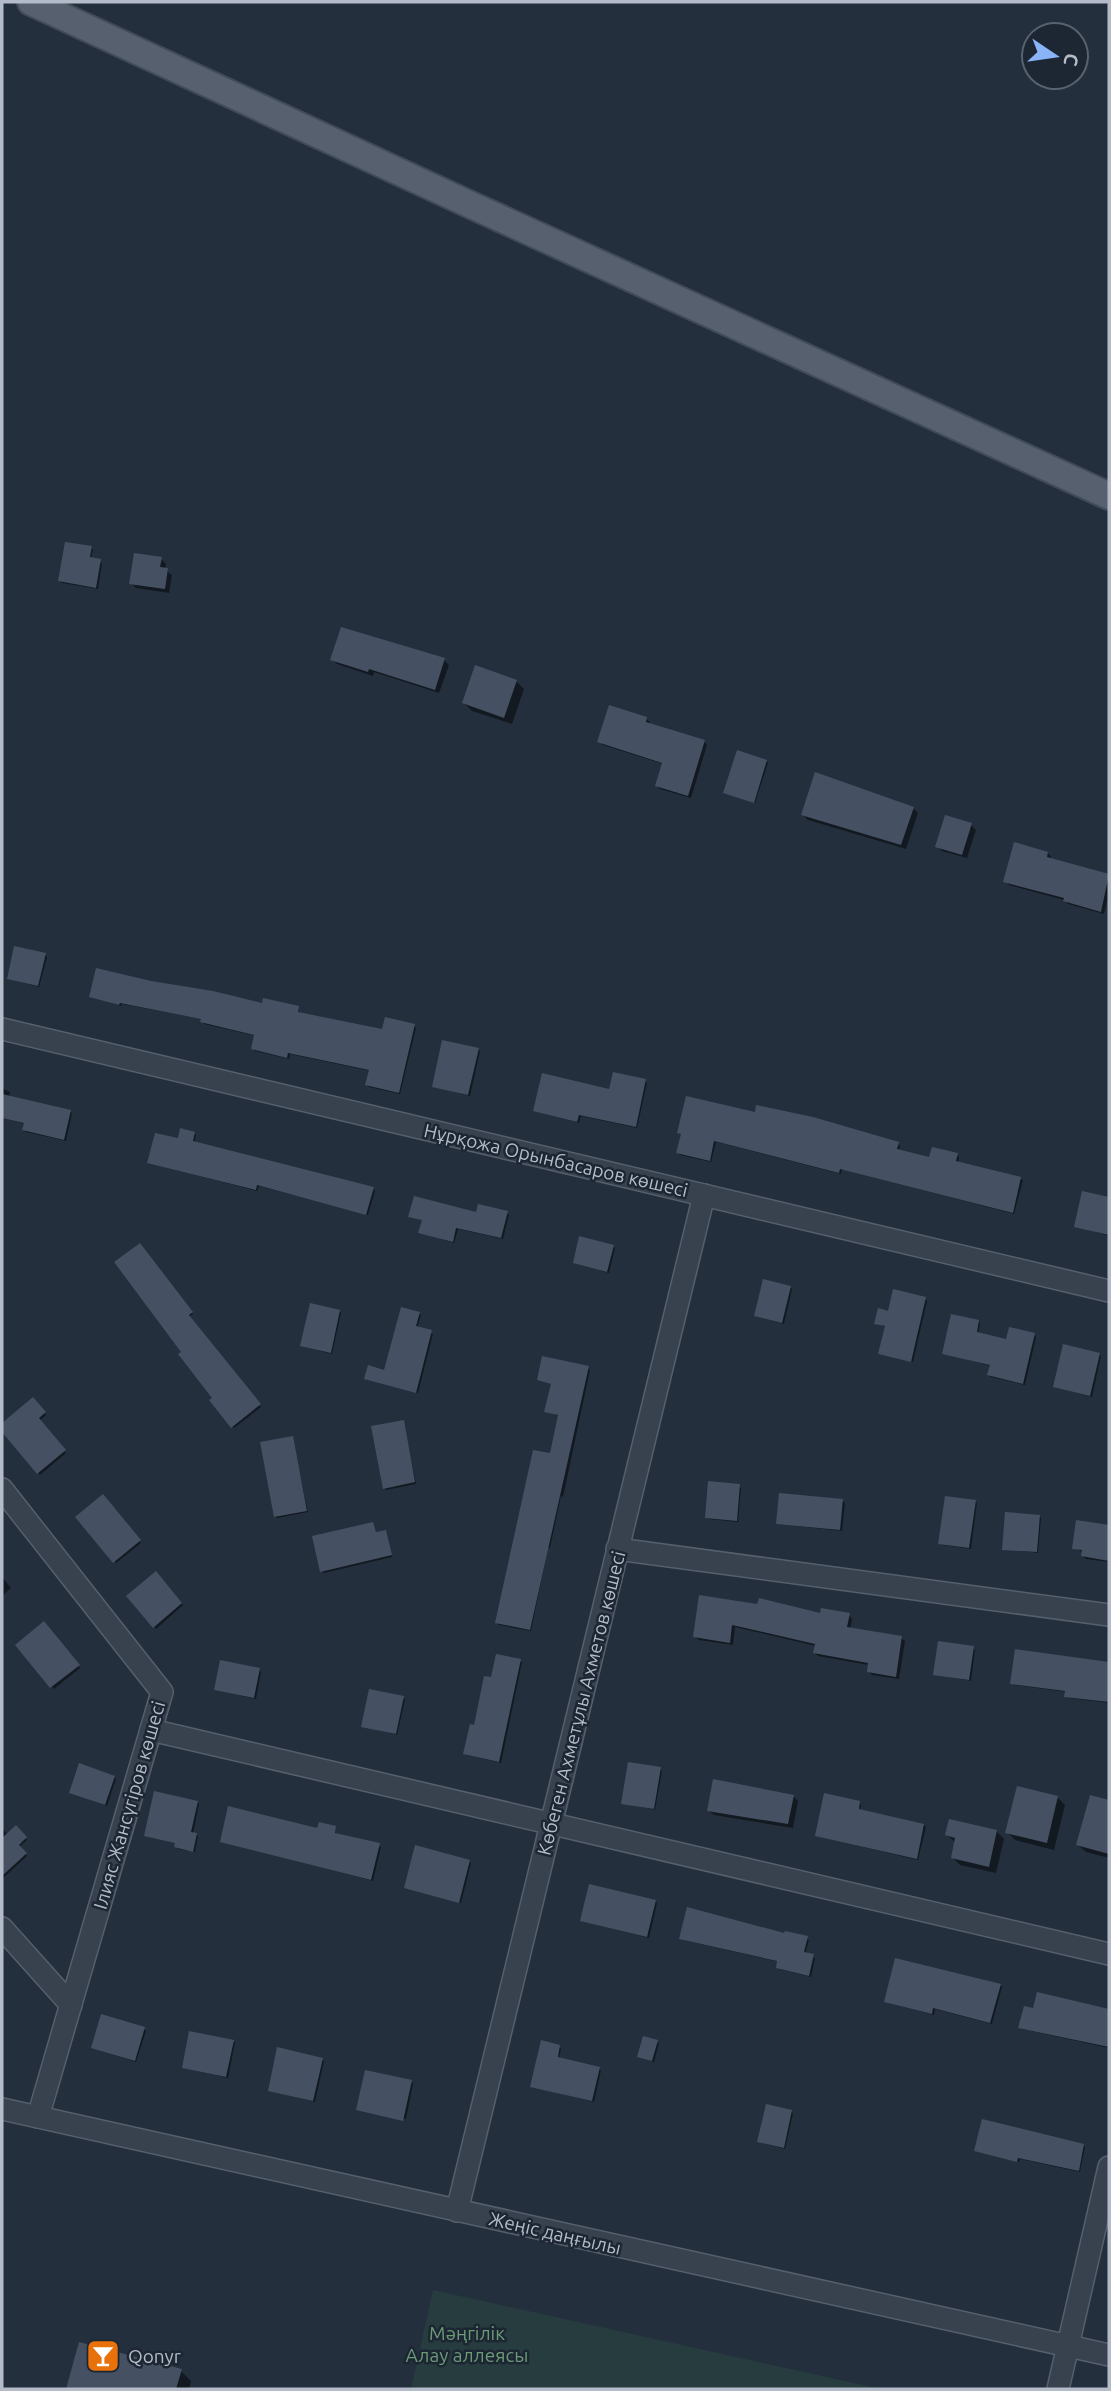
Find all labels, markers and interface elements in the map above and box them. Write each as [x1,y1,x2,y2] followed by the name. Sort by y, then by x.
[1020,21,1090,91] north arrow
[1059,51,1084,68] text: С
[422,1119,690,1201] street label: Нұрқожа Орынбасаров көшесі
[533,1549,629,1857] street label: Көбеген Ахметұлы Ахметов көшесі
[89,1698,169,1912] street label: Ілияс Жансүгіров көшесі
[487,2207,623,2259] street label: Жеңіс даңғылы
[406,2322,528,2366] park label: Мәңгілік Алау аллеясы
[84,2337,122,2375] bar icon: Qonyr
[128,2345,181,2367] place label: Qonyr

